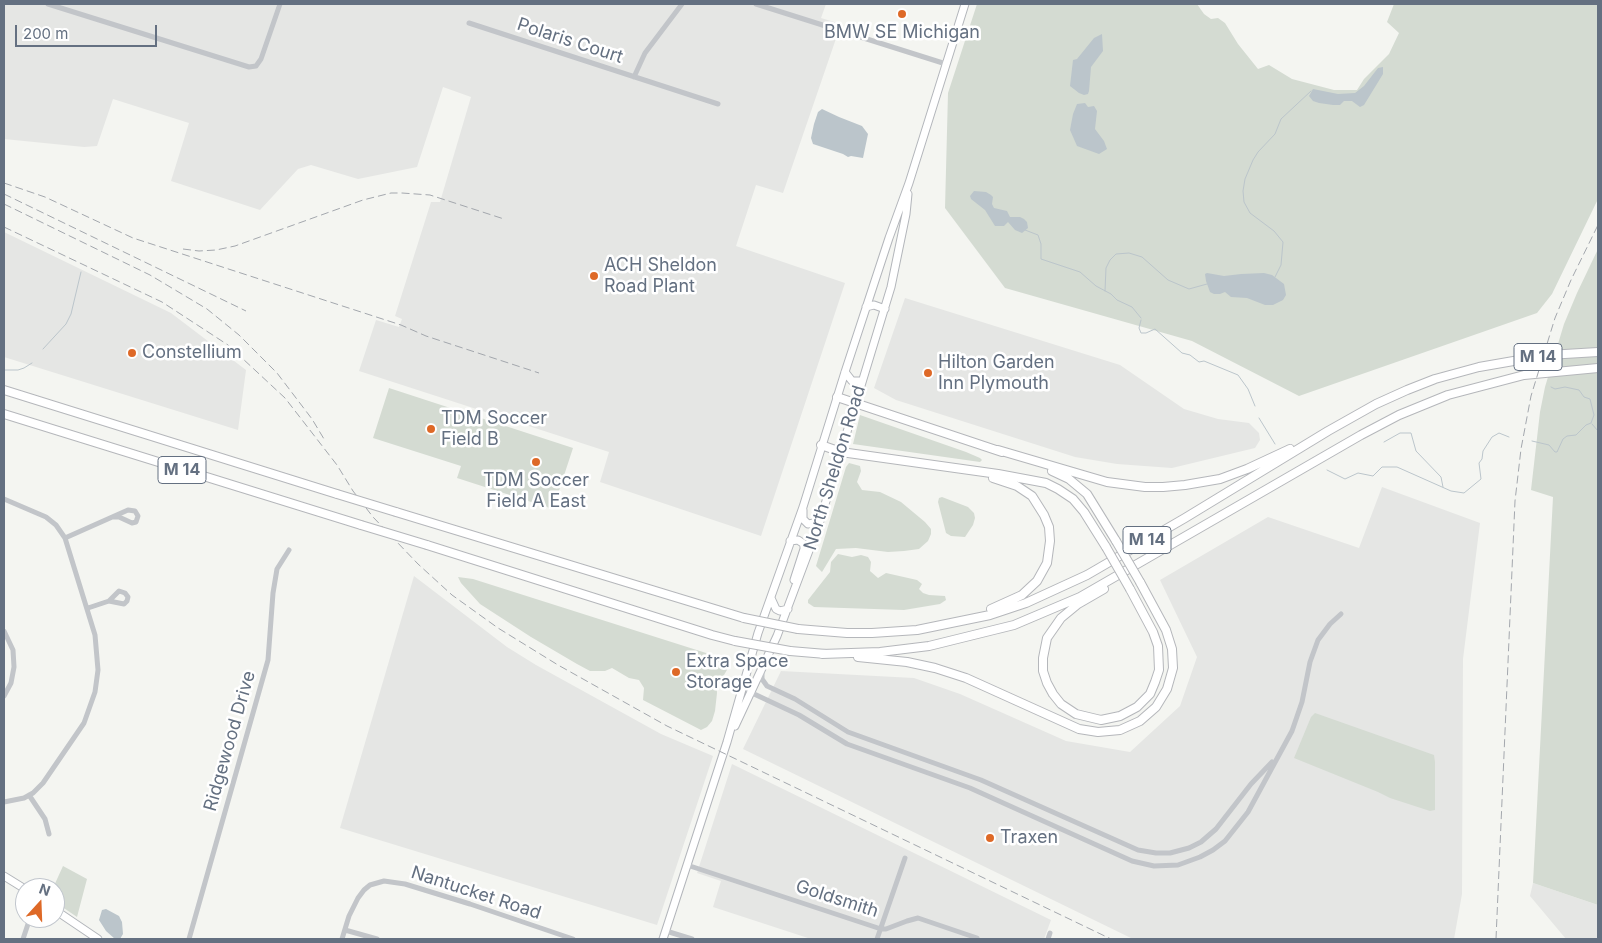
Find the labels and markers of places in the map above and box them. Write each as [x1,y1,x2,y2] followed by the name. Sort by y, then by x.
[896,8,908,20] marker: BMW SE Michigan
[824,22,980,44] place label: BMW SE Michigan
[604,255,717,298] place label: ACH Sheldon Road Plant
[588,270,600,282] marker: ACH Sheldon Road Plant
[142,342,242,364] place label: Constellium
[126,347,138,359] marker: Constellium
[938,352,1055,394] place label: Hilton Garden Inn Plymouth
[922,367,934,379] marker: Hilton Garden Inn Plymouth
[441,408,547,450] place label: TDM Soccer Field B
[425,423,437,435] marker: TDM Soccer Field B
[530,456,542,468] marker: TDM Soccer Field A East
[483,470,589,512] place label: TDM Soccer Field A East
[686,651,788,694] place label: Extra Space Storage
[670,666,682,678] marker: Extra Space Storage
[1000,827,1058,849] place label: Traxen
[984,832,996,844] marker: Traxen

